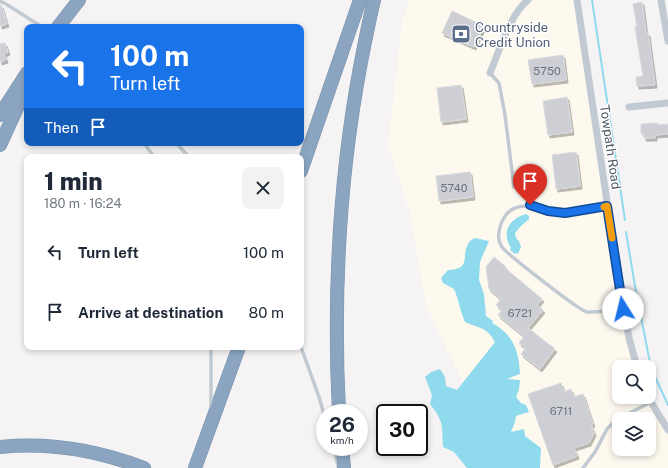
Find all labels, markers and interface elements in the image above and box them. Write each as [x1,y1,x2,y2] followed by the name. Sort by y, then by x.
[475,20,550,50] place label: Countryside Credit Union
[450,23,472,45] bank icon: Countryside Credit Union
[110,39,189,72] text: 100 m
[44,40,96,92] icon: left
[533,65,561,77] house number: 5750
[110,73,180,94] text: Turn left
[597,104,624,190] street label: Towpath Road
[87,116,109,138] icon: arrive
[44,119,79,136] text: Then
[513,164,547,205] pin
[44,167,103,195] text: 1 min
[242,167,284,209] button: close
[519,170,541,192] icon: arrive
[440,182,468,194] house number: 5740
[44,196,122,211] text: 180 m · 16:24
[44,241,66,263] icon: left
[78,244,139,261] text: Turn left
[243,244,284,261] text: 100 m
[602,288,644,330] position arrow
[44,301,66,323] icon: arrive
[78,304,223,321] text: Arrive at destination
[249,304,284,321] text: 80 m
[508,307,532,319] house number: 6721
[612,360,656,456] map controls
[612,360,656,404] button: search
[376,404,428,456] speed limit sign: 30
[550,405,572,417] house number: 6711
[612,412,656,456] button: layers
[329,413,355,437] text: 26
[330,434,354,446] text: km/h

